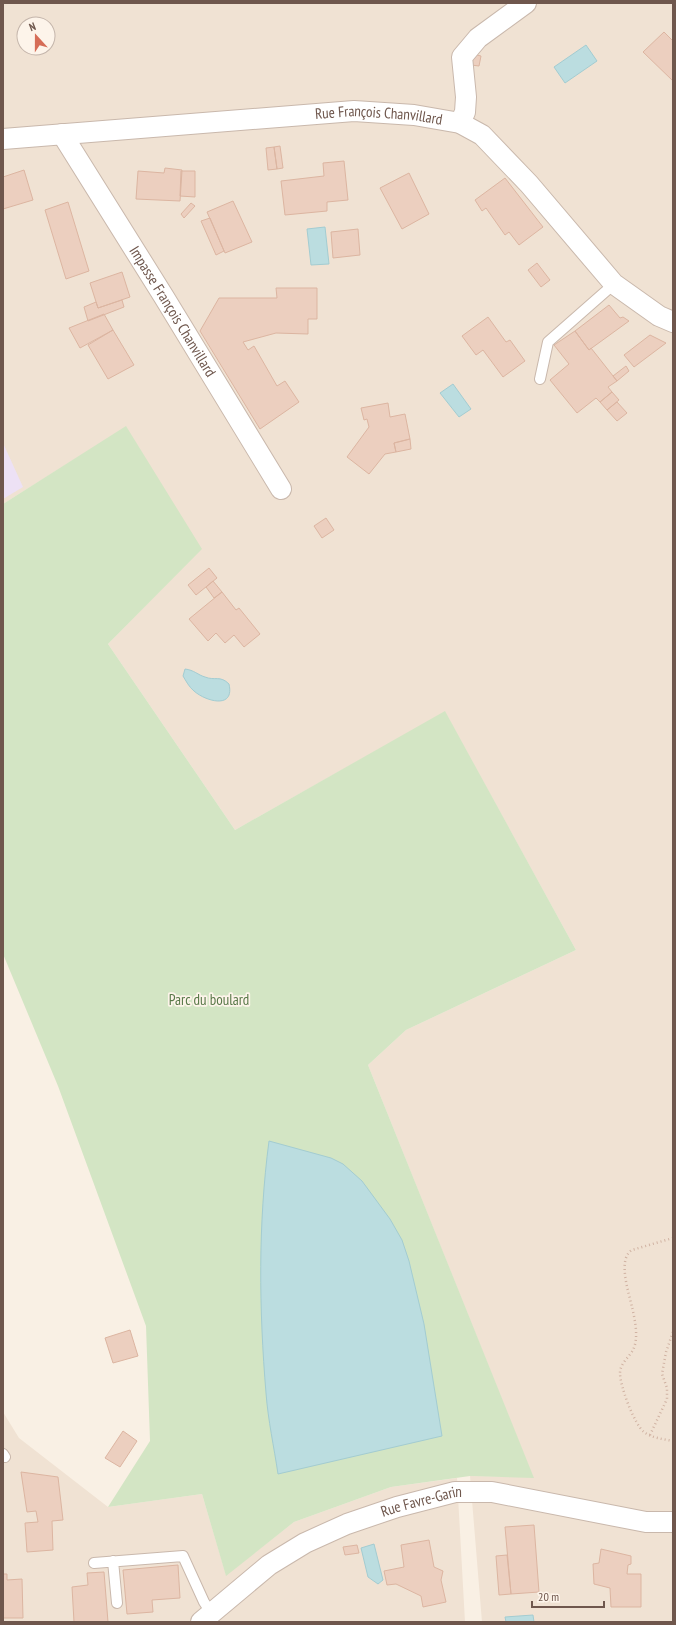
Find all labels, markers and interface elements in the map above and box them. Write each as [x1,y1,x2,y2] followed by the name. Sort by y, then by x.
[16,16,56,56] north arrow
[27,19,38,34] text: N
[314,101,444,129] street label: Rue François Chanvillard
[125,242,220,380] street label: Impasse François Chanvillard
[169,990,249,1009] park label: Parc du boulard
[378,1482,462,1521] street label: Rue Favre-Garin
[532,1583,604,1609] scale bar
[538,1589,559,1604] text: 20 m

